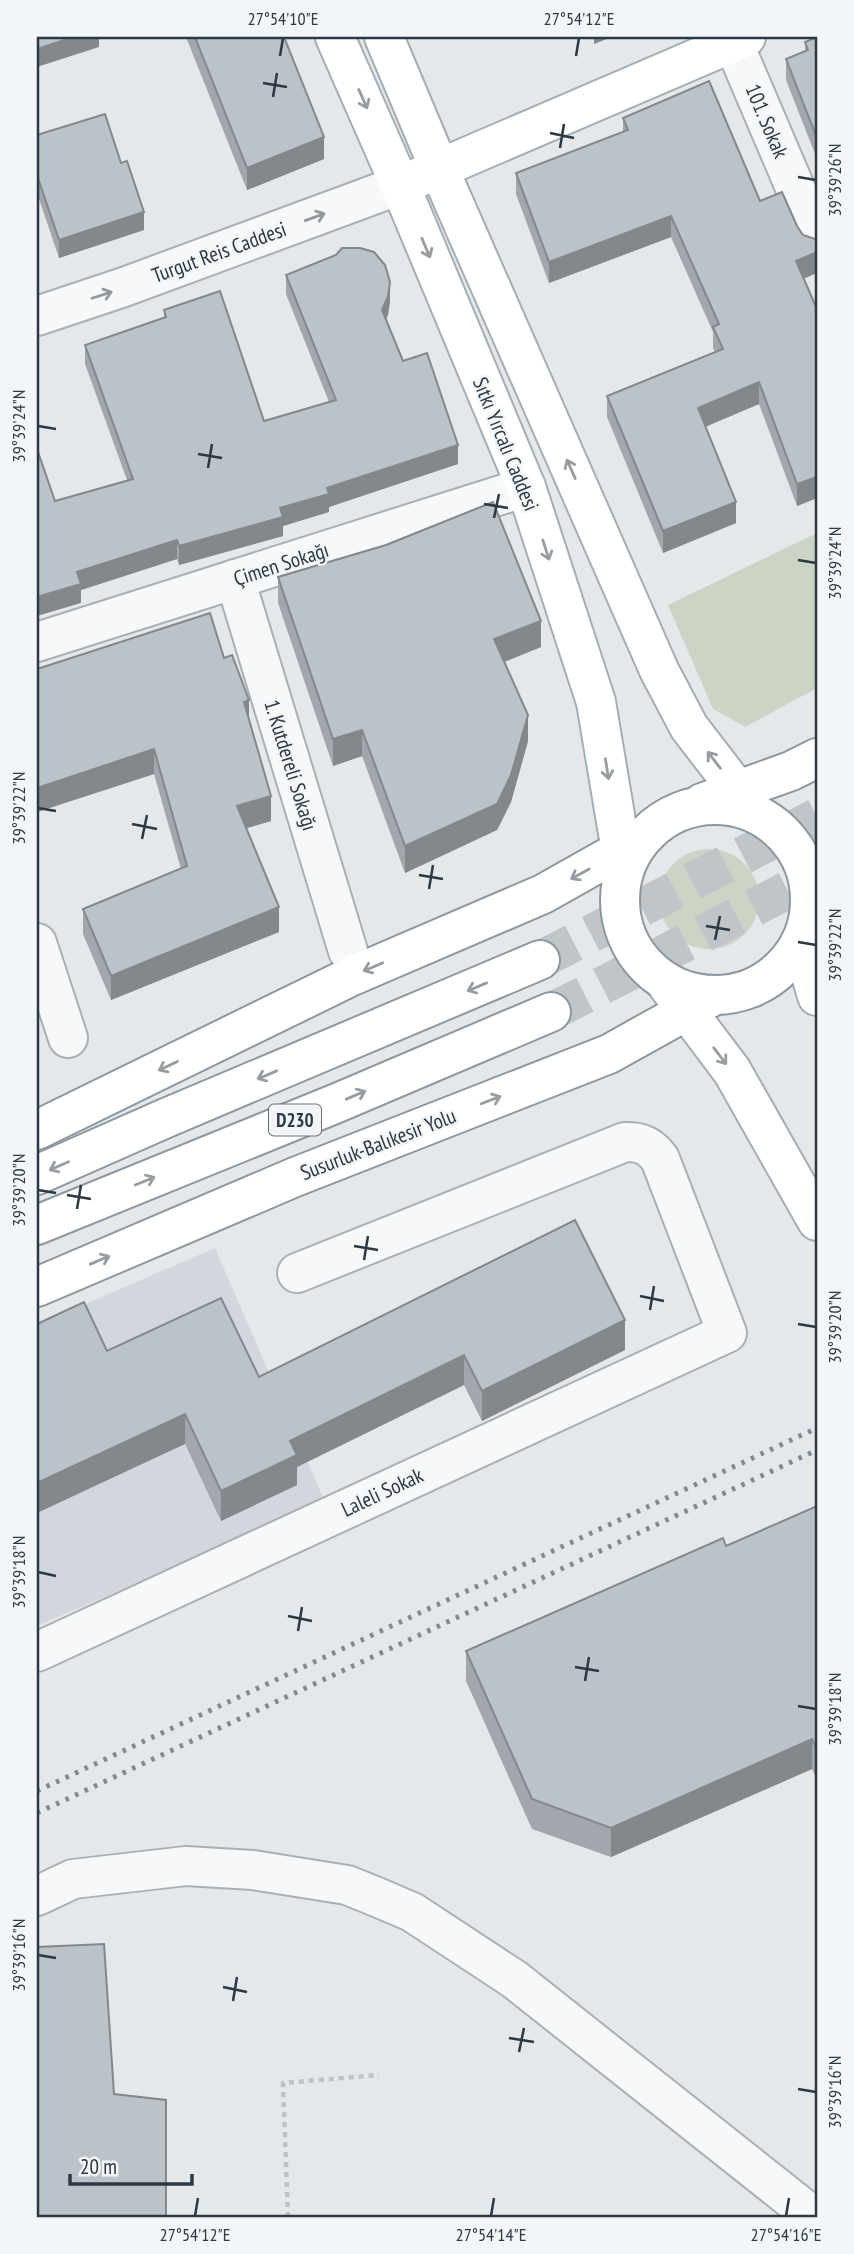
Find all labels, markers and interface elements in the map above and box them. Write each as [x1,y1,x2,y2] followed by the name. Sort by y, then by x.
[248,7,318,30] text: 27°54'10"E
[544,7,614,30] text: 27°54'12"E
[739,80,795,162] street label: 101. Sokak
[357,88,370,109] one-way arrow
[823,144,846,216] text: 39°39'26"N
[304,209,326,222] one-way arrow
[148,215,290,289] street label: Turgut Reis Caddesi
[421,237,434,258] one-way arrow
[90,287,112,300] one-way arrow
[467,373,545,515] street label: Sıtkı Yırcalı Caddesi
[7,390,30,462] text: 39°39'24"N
[564,459,577,480] one-way arrow
[823,527,846,599] text: 39°39'24"N
[230,536,332,592] street label: Çimen Sokağı
[541,539,554,561] one-way arrow
[258,696,324,834] street label: 1. Kutdereli Sokağı
[707,751,722,770] one-way arrow
[601,757,614,780] one-way arrow
[7,772,30,844] text: 39°39'22"N
[570,868,591,881] one-way arrow
[823,909,846,981] text: 39°39'22"N
[362,961,384,974] one-way arrow
[467,981,488,994] one-way arrow
[713,1046,728,1064] one-way arrow
[158,1059,179,1073] one-way arrow
[257,1069,279,1082] one-way arrow
[345,1088,366,1101] one-way arrow
[480,1092,502,1105] one-way arrow
[296,1102,460,1186] street label: Susurluk-Balıkesir Yolu
[269,1104,321,1136] road number: D230
[7,1154,30,1226] text: 39°39'20"N
[49,1160,70,1173] one-way arrow
[134,1173,156,1186] one-way arrow
[88,1253,110,1266] one-way arrow
[823,1291,846,1363] text: 39°39'20"N
[337,1461,427,1523] street label: Laleli Sokak
[7,1536,30,1608] text: 39°39'18"N
[823,1673,846,1745] text: 39°39'18"N
[7,1919,30,1991] text: 39°39'16"N
[823,2056,846,2128] text: 39°39'16"N
[70,2142,192,2186] scale bar
[80,2153,117,2180] text: 20 m
[160,2223,230,2246] text: 27°54'12"E
[456,2223,526,2246] text: 27°54'14"E
[751,2223,821,2246] text: 27°54'16"E

